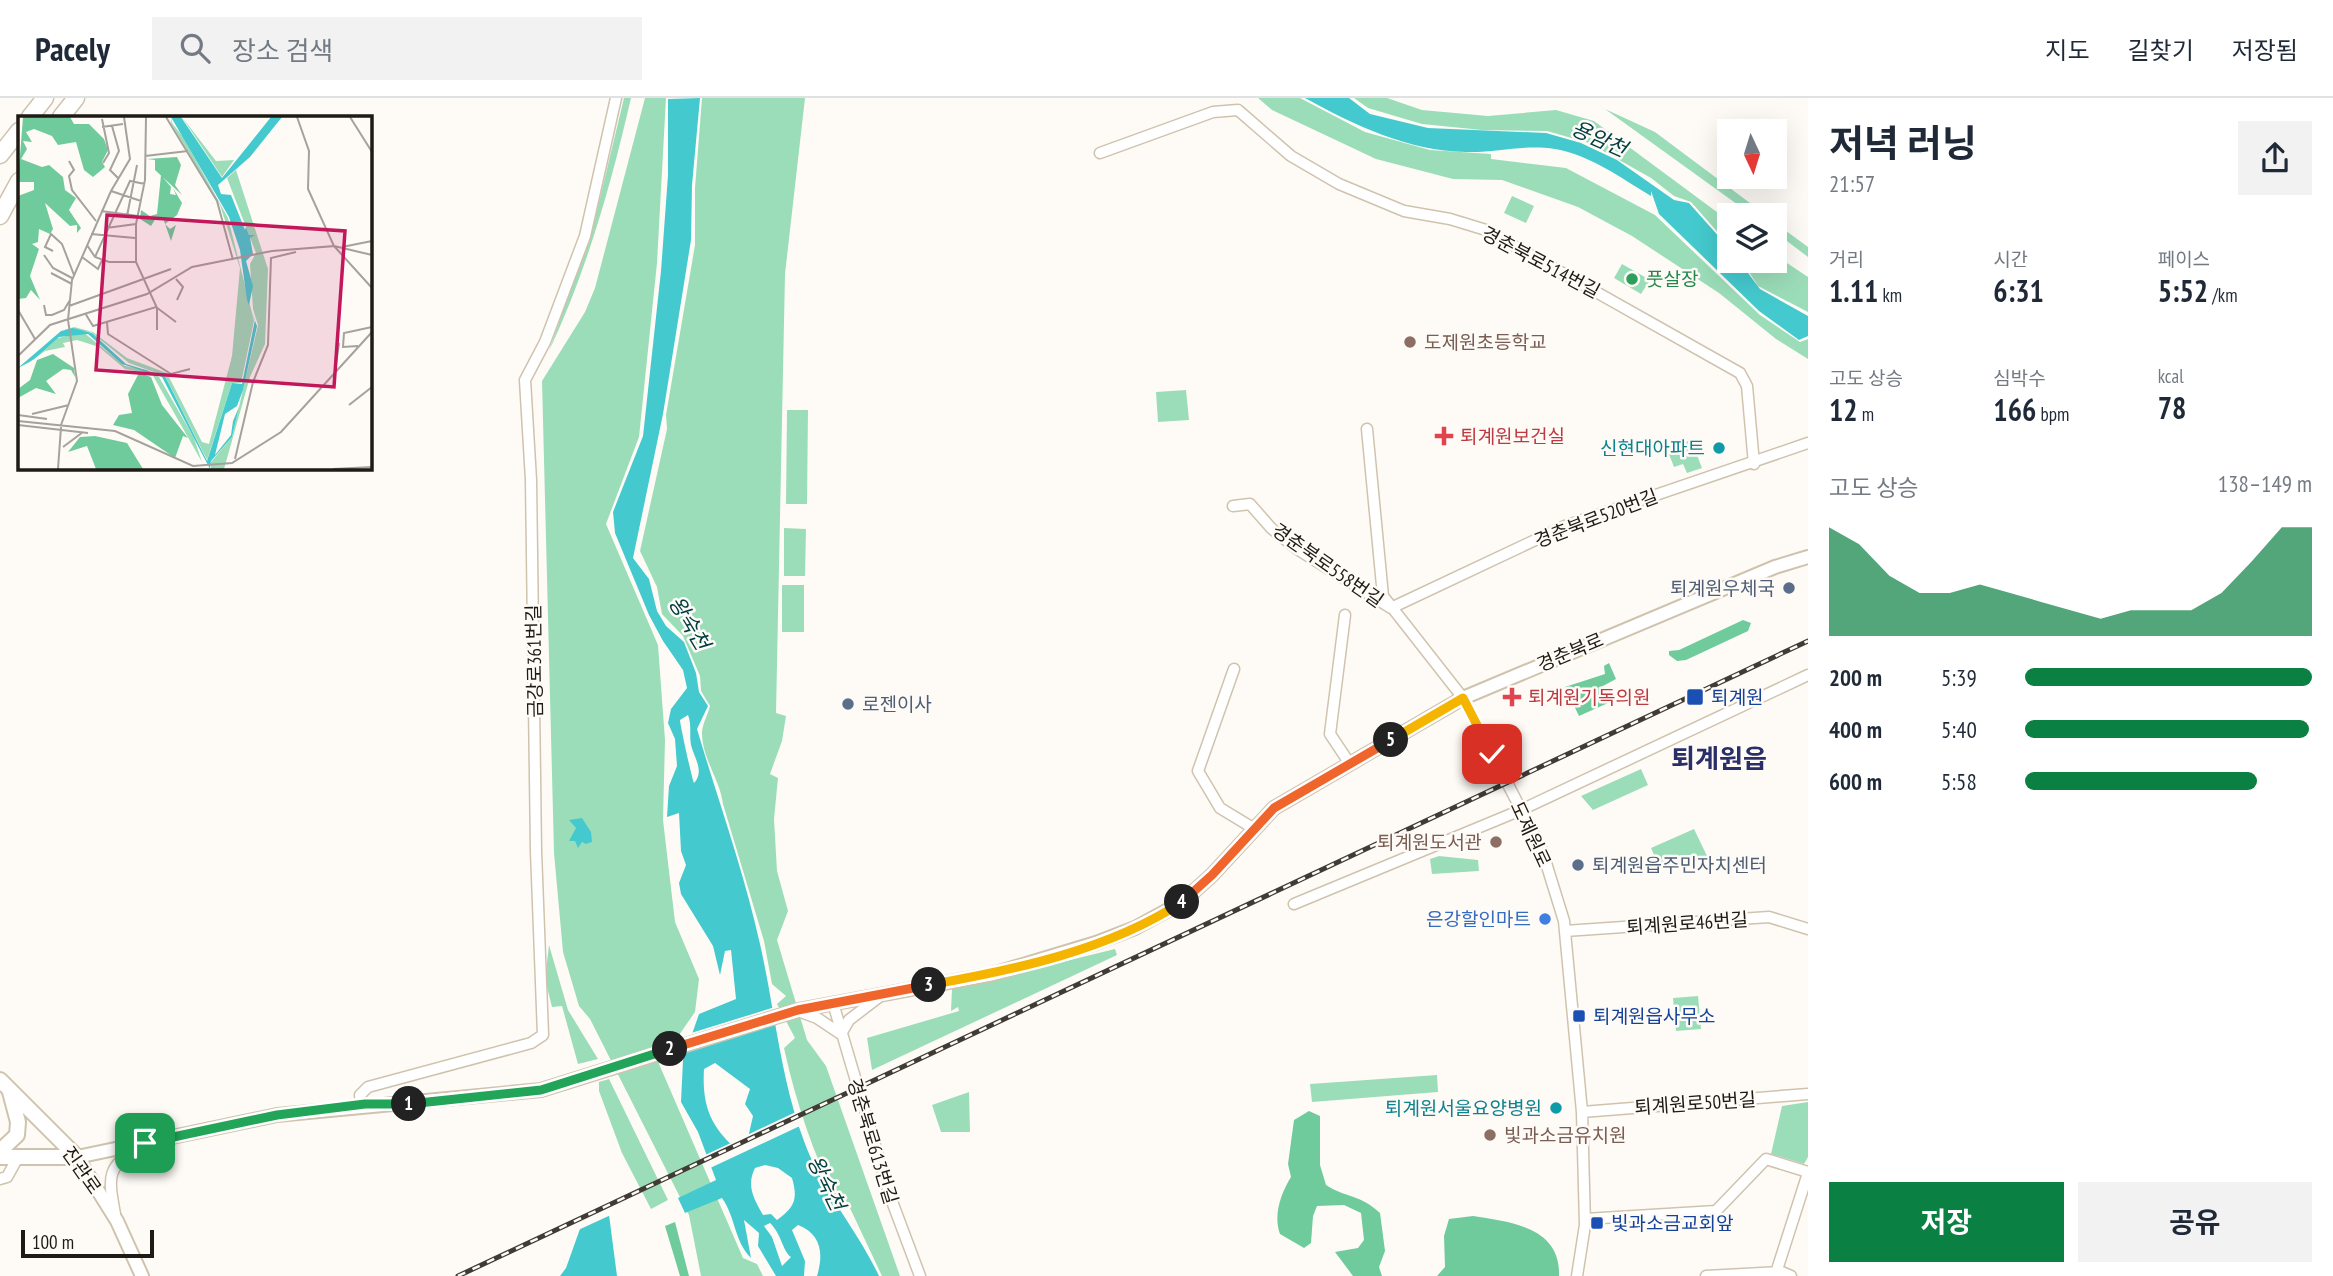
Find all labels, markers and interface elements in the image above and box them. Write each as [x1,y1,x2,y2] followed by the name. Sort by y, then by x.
[152,17,642,80] search box
[35,27,110,70] text: Pacely
[176,29,214,67] icon: search
[232,34,333,67] text: 장소 검색
[2045,35,2090,66] text: 지도
[2128,35,2194,66] text: 길찾기
[2232,35,2298,66] text: 저장됨
[1567,114,1634,164] water label: 용암천
[18,116,371,469] inset map
[1829,118,1977,167] text: 저녁 러닝
[1717,119,1787,189] north arrow
[1717,119,1787,273] map controls
[2238,121,2312,195] button: share
[1829,169,1875,198] text: 21:57
[1717,203,1787,273] button: layers
[1478,221,1604,303] street label: 경춘북로514번길
[1829,247,1864,271] text: 거리
[1993,247,2028,271] text: 시간
[2158,247,2210,271] text: 페이스
[1646,267,1698,291] place label: 풋살장
[1624,271,1640,287] marker: 풋살장
[1829,271,1878,310] text: 1.11
[1993,271,2044,310] text: 6:31
[2158,271,2208,310] text: 5:52
[1878,283,1902,307] text: km
[2208,283,2238,307] text: /km
[1424,330,1546,354] place label: 도제원초등학교
[1402,334,1418,350] marker: 도제원초등학교
[2158,364,2184,388] text: kcal
[1829,366,1903,390] text: 고도 상승
[1993,366,2046,390] text: 심박수
[2158,388,2186,427] text: 78
[1829,390,1858,429] text: 12
[1993,390,2036,429] text: 166
[1858,402,1874,426] text: m
[2036,402,2069,426] text: bpm
[1460,424,1565,448] place label: 퇴계원보건실
[1434,426,1454,446] marker: 퇴계원보건실
[1600,436,1705,460] place label: 신현대아파트
[1711,440,1727,456] marker: 신현대아파트
[2218,469,2312,498] text: 138–149 m
[1829,473,1919,502] text: 고도 상승
[1531,483,1661,553] street label: 경춘북로520번길
[1268,518,1388,612] street label: 경춘북로558번길
[1670,576,1775,600] place label: 퇴계원우체국
[1781,580,1797,596] marker: 퇴계원우체국
[663,591,717,657] water label: 왕숙천
[521,604,547,718] street label: 금강로361번길
[1533,627,1607,677] street label: 경춘북로
[1829,663,1882,692] text: 200 m
[1941,663,1977,692] text: 5:39
[1528,685,1650,709] place label: 퇴계원기독의원
[1711,685,1763,709] place label: 퇴계원
[1502,687,1522,707] marker: 퇴계원기독의원
[1685,687,1705,707] marker: 퇴계원
[862,692,932,716] place label: 로젠이사
[840,696,856,712] marker: 로젠이사
[1829,715,1882,744] text: 400 m
[1941,715,1977,744] text: 5:40
[1374,722,1408,758] pin: 5
[1462,724,1522,784] pin
[1386,727,1395,751] text: 5
[1473,735,1511,773] icon: check
[1671,742,1767,775] district label: 퇴계원읍
[1829,767,1882,796] text: 600 m
[1941,767,1977,796] text: 5:58
[1505,797,1557,871] street label: 도제원로
[1377,830,1482,854] place label: 퇴계원도서관
[1488,834,1504,850] marker: 퇴계원도서관
[1592,853,1767,877] place label: 퇴계원읍주민자치센터
[1570,857,1586,873] marker: 퇴계원읍주민자치센터
[1164,884,1200,920] pin: 4
[1177,889,1186,913] text: 4
[1426,907,1531,931] place label: 은강할인마트
[1625,907,1749,939] street label: 퇴계원로46번길
[1537,911,1553,927] marker: 은강할인마트
[912,968,946,1002] pin: 3
[924,972,933,996] text: 3
[1593,1004,1715,1028] place label: 퇴계원읍사무소
[1571,1008,1587,1024] marker: 퇴계원읍사무소
[652,1032,688,1066] pin: 2
[665,1036,674,1060] text: 2
[842,1075,904,1207] street label: 경춘북로613번길
[392,1086,426,1122] pin: 1
[1633,1087,1757,1119] street label: 퇴계원로50번길
[404,1091,413,1115] text: 1
[1385,1096,1542,1120] place label: 퇴계원서울요양병원
[1548,1100,1564,1116] marker: 퇴계원서울요양병원
[115,1113,175,1173] pin
[1504,1123,1626,1147] place label: 빛과소금유치원
[126,1124,164,1162] icon: arrive
[1482,1127,1498,1143] marker: 빛과소금유치원
[57,1142,107,1198] street label: 진관로
[802,1151,852,1217] water label: 왕숙천
[1829,1182,2064,1262] button: 저장
[2078,1182,2312,1262] button: 공유
[1611,1211,1734,1235] place label: 빛과소금교회앞
[1589,1215,1605,1231] marker: 빛과소금교회앞
[21,1227,154,1259] scale bar
[32,1230,74,1254] text: 100 m

